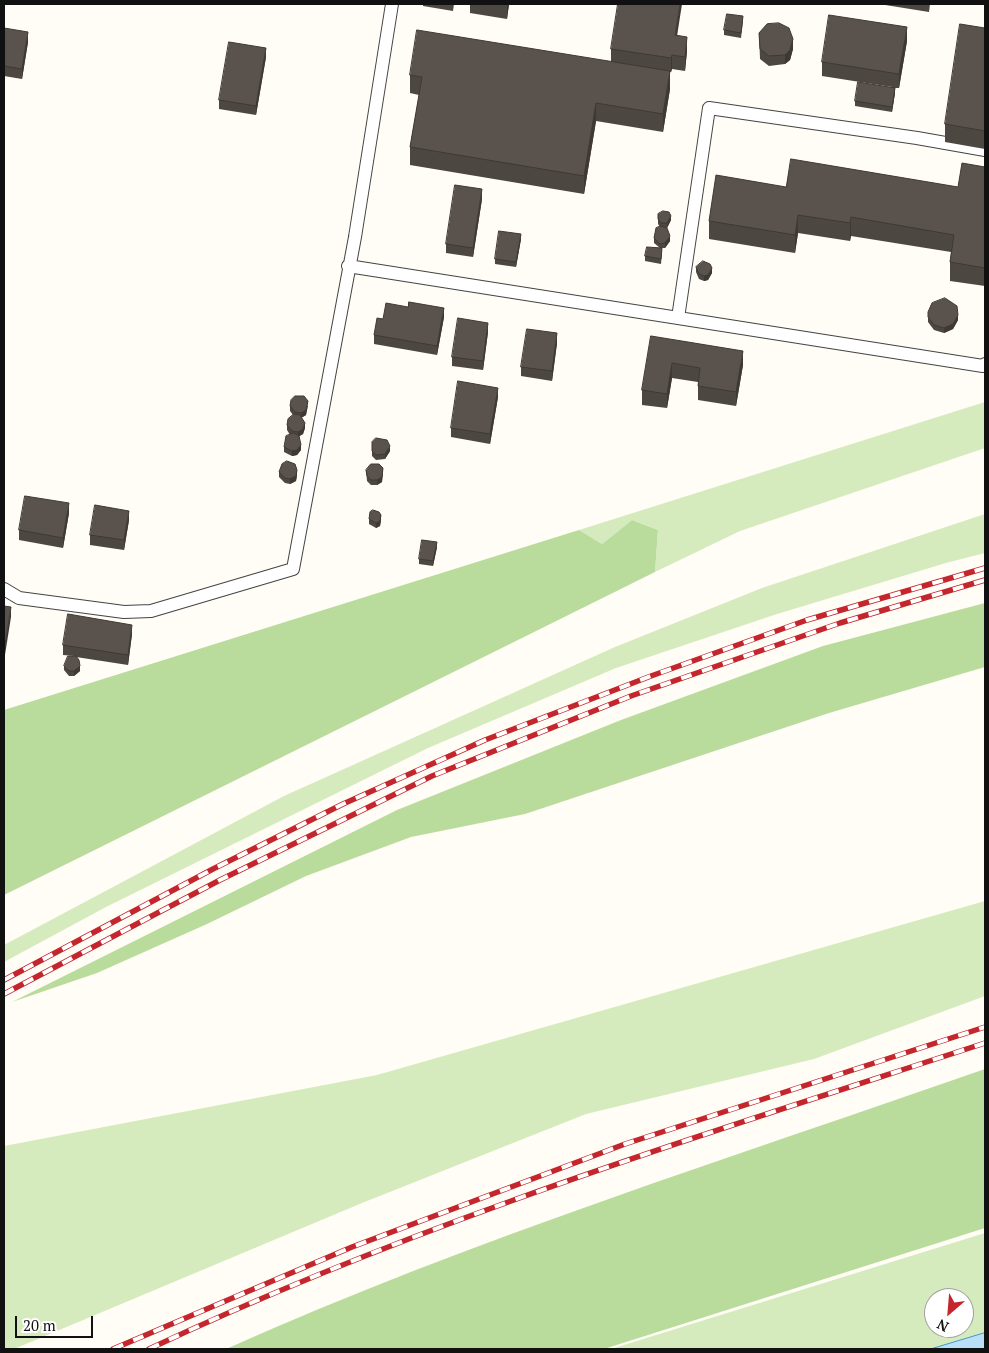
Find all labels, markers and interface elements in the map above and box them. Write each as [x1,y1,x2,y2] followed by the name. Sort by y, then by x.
[924,1288,974,1338] north arrow
[18,1306,95,1338] scale bar
[23,1315,56,1335] text: 20 m
[933,1315,951,1337] text: N

